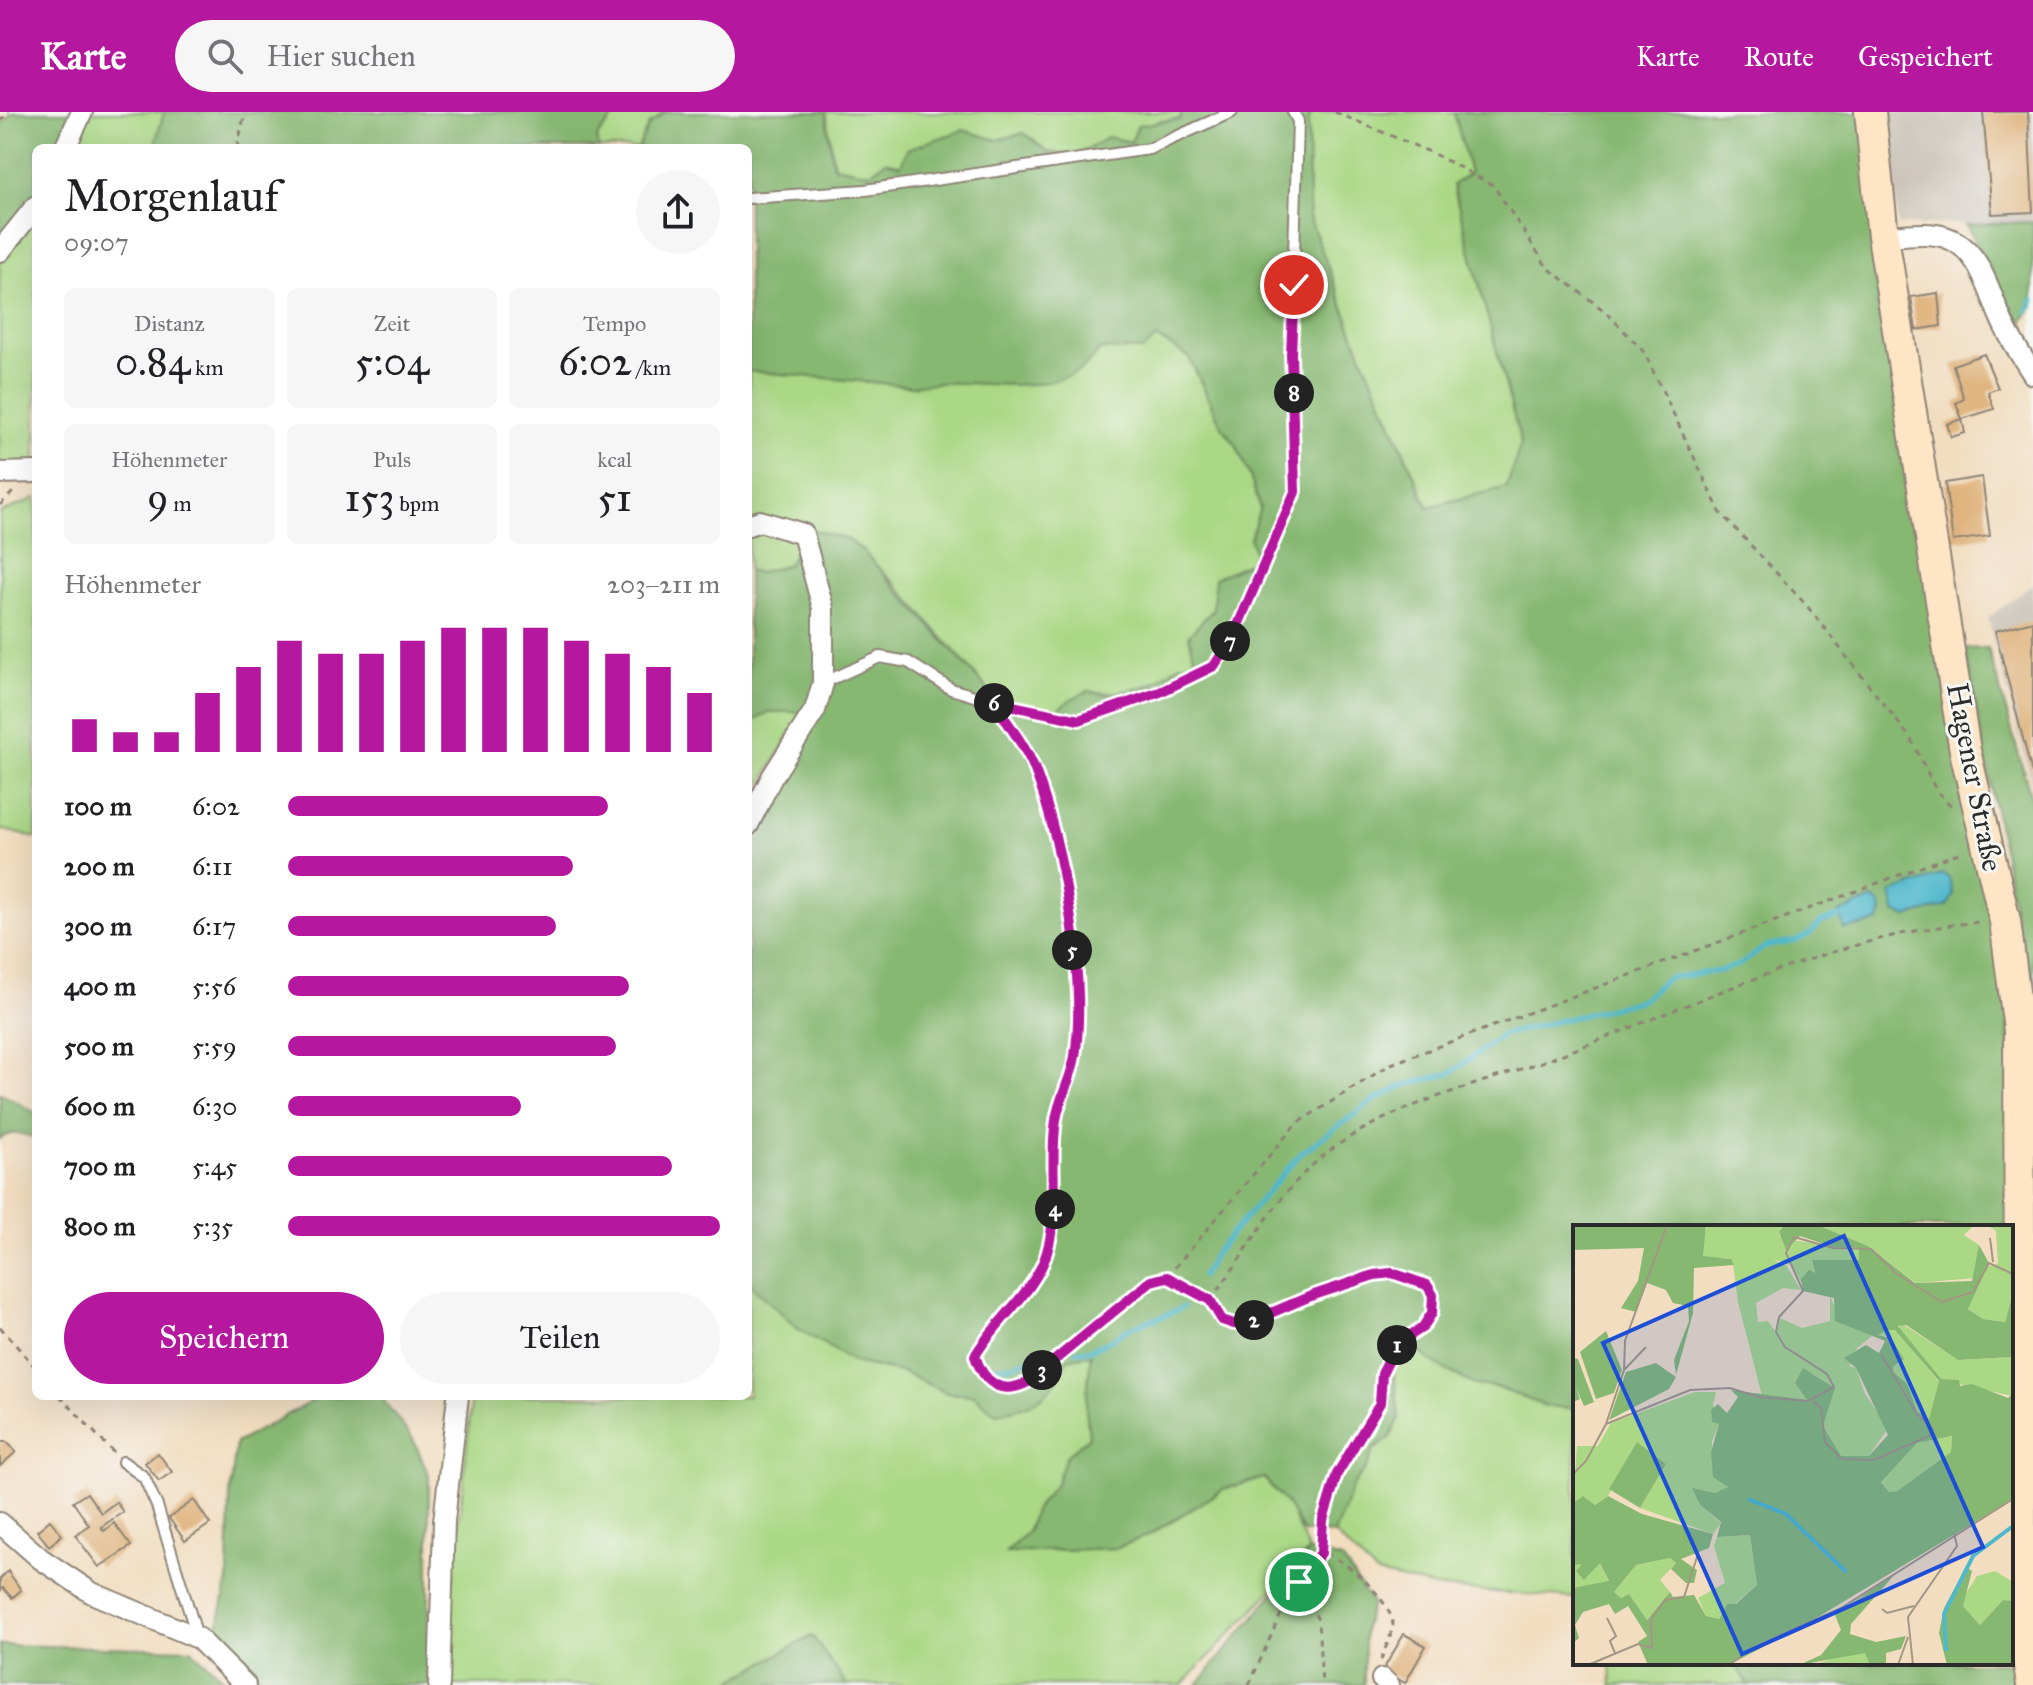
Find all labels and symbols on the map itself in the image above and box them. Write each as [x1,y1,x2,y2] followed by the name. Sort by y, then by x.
[1260,251,1328,319] pin
[1274,373,1314,413] pin: 8
[1210,621,1250,661] pin: 7
[1939,680,2011,874] street label: Hagener Straße
[974,683,1014,723] pin: 6
[1052,930,1092,970] pin: 5
[1035,1189,1075,1229] pin: 4
[1573,1225,2013,1665] inset map
[1234,1300,1274,1340] pin: 2
[1377,1325,1417,1365] pin: 1
[1022,1350,1062,1390] pin: 3
[1265,1548,1333,1616] pin

